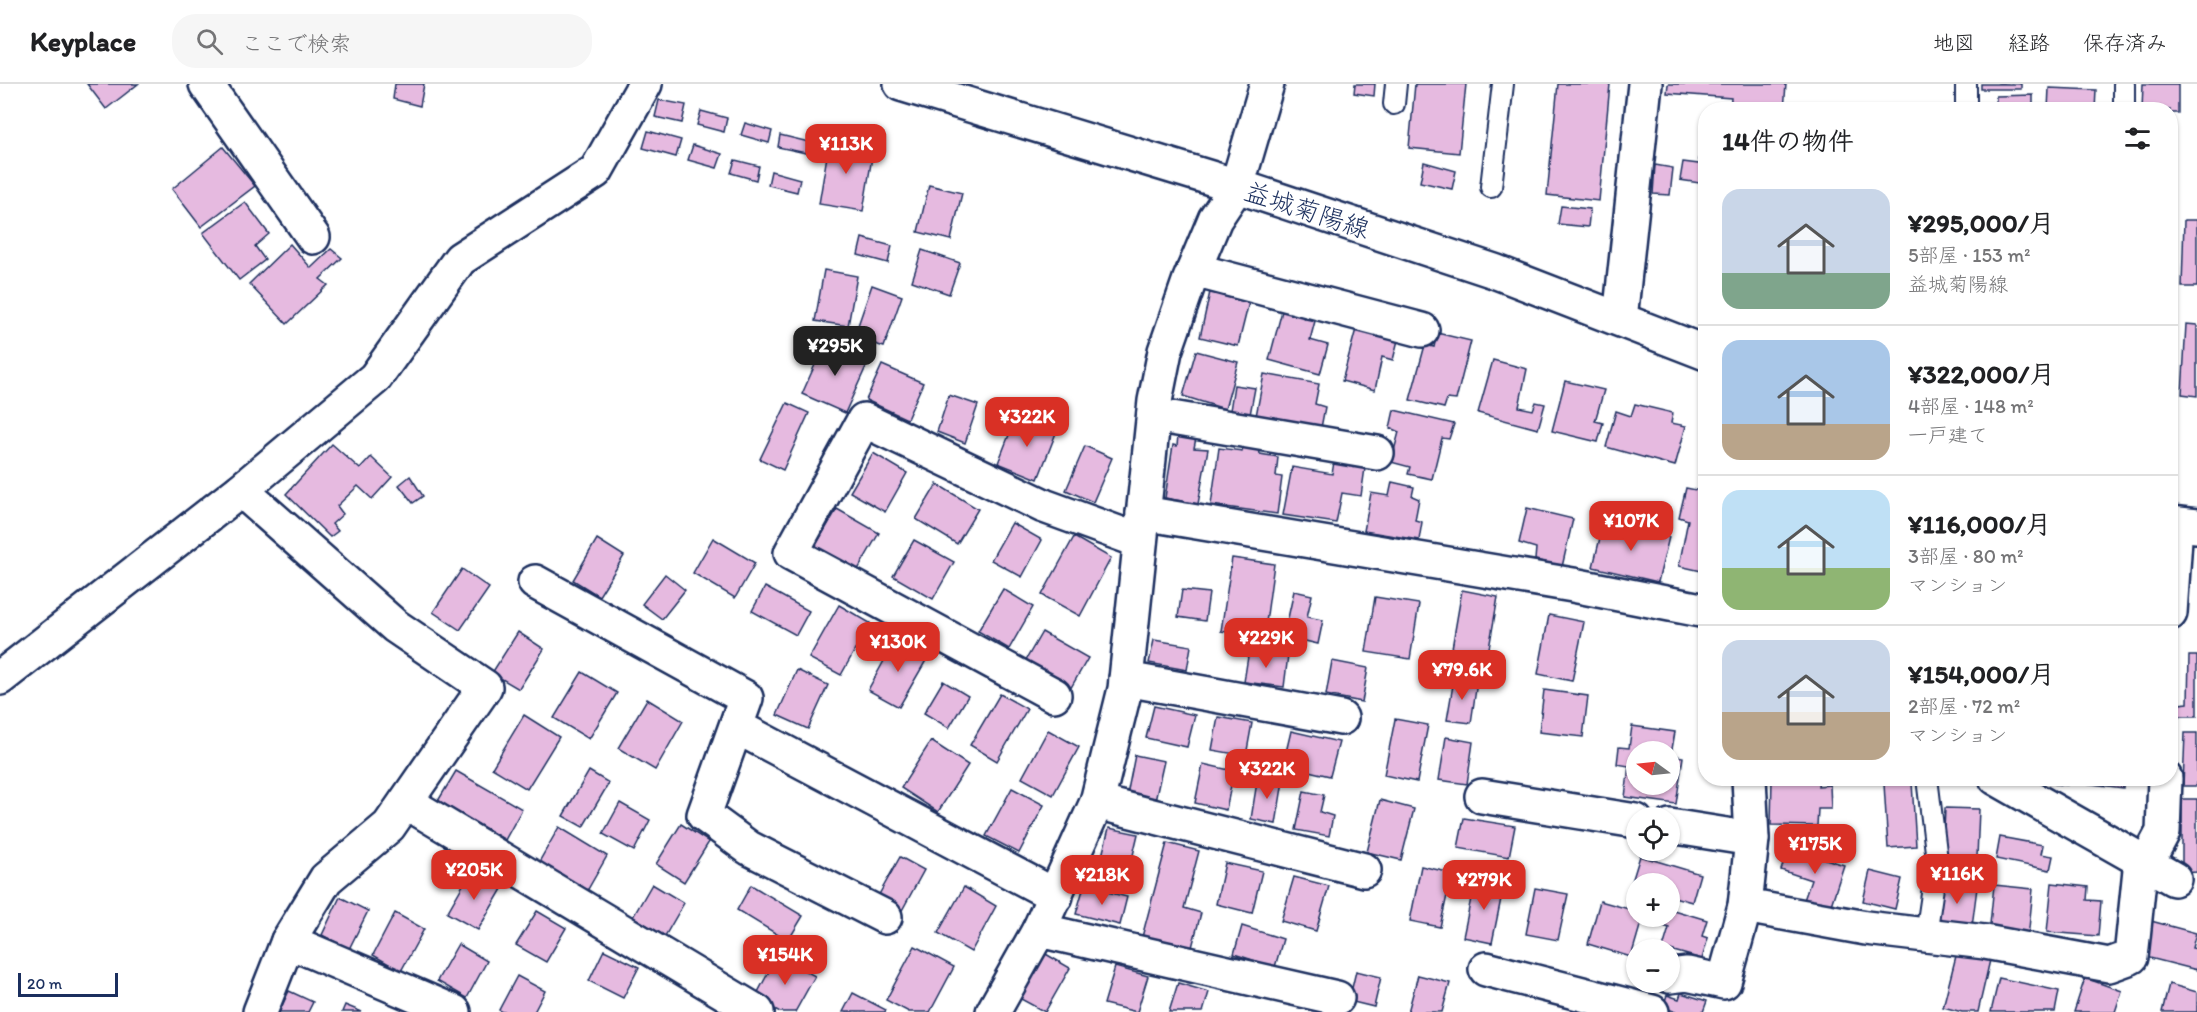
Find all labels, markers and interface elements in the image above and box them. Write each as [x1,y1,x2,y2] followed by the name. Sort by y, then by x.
[172,14,592,68] search box
[30,24,136,58] text: Keyplace
[193,25,226,58] icon: search
[241,30,351,57] text: ここで検索
[1933,30,1975,55] text: 地図
[2008,30,2050,55] text: 経路
[2083,30,2167,55] text: 保存済み
[2121,122,2154,155] icon: filters
[804,124,888,175] pin: ¥113K
[1722,125,1854,157] text: 14件の物件
[819,131,873,155] text: ¥113K
[1240,175,1374,245] street label: 益城菊陽線
[1908,207,2055,239] text: ¥295,000/月
[1770,213,1842,285] icon: home
[1908,243,2031,267] text: 5部屋 · 153 m²
[1908,272,2008,296] text: 益城菊陽線
[793,326,877,377] pin: ¥295K
[807,333,863,357] text: ¥295K
[1908,358,2055,390] text: ¥322,000/月
[1770,364,1842,436] icon: home
[1908,394,2034,418] text: 4部屋 · 148 m²
[985,397,1069,448] pin: ¥322K
[999,404,1055,428] text: ¥322K
[1908,423,1988,447] text: 一戸建て
[1589,501,1673,552] pin: ¥107K
[1603,508,1659,532] text: ¥107K
[1908,508,2052,540] text: ¥116,000/月
[1770,514,1842,586] icon: home
[1908,544,2024,568] text: 3部屋 · 80 m²
[1908,573,2007,597] text: マンション
[1224,618,1308,669] pin: ¥229K
[856,622,940,673] pin: ¥130K
[1238,625,1294,649] text: ¥229K
[870,629,926,653] text: ¥130K
[1413,650,1511,701] pin: ¥79.6K
[1432,657,1492,681] text: ¥79.6K
[1908,658,2055,690] text: ¥154,000/月
[1770,664,1842,736] icon: home
[1908,694,2020,718] text: 2部屋 · 72 m²
[1908,723,2007,747] text: マンション
[1626,741,1680,795] north arrow
[1626,741,1680,993] map controls
[1225,749,1309,800] pin: ¥322K
[1239,756,1295,780] text: ¥322K
[1626,807,1680,861] button: locate
[1773,824,1857,875] pin: ¥175K
[1788,831,1842,855] text: ¥175K
[432,850,516,901] pin: ¥205K
[1915,854,1999,905] pin: ¥116K
[1060,855,1144,906] pin: ¥218K
[445,857,503,881] text: ¥205K
[1442,860,1526,911] pin: ¥279K
[1930,861,1984,885] text: ¥116K
[1075,862,1129,886] text: ¥218K
[1457,867,1511,891] text: ¥279K
[1626,873,1680,927] button: +
[743,935,827,986] pin: ¥154K
[1626,939,1680,993] button: −
[757,942,813,966] text: ¥154K
[18,970,118,998] scale bar
[27,974,62,993] text: 20 m

